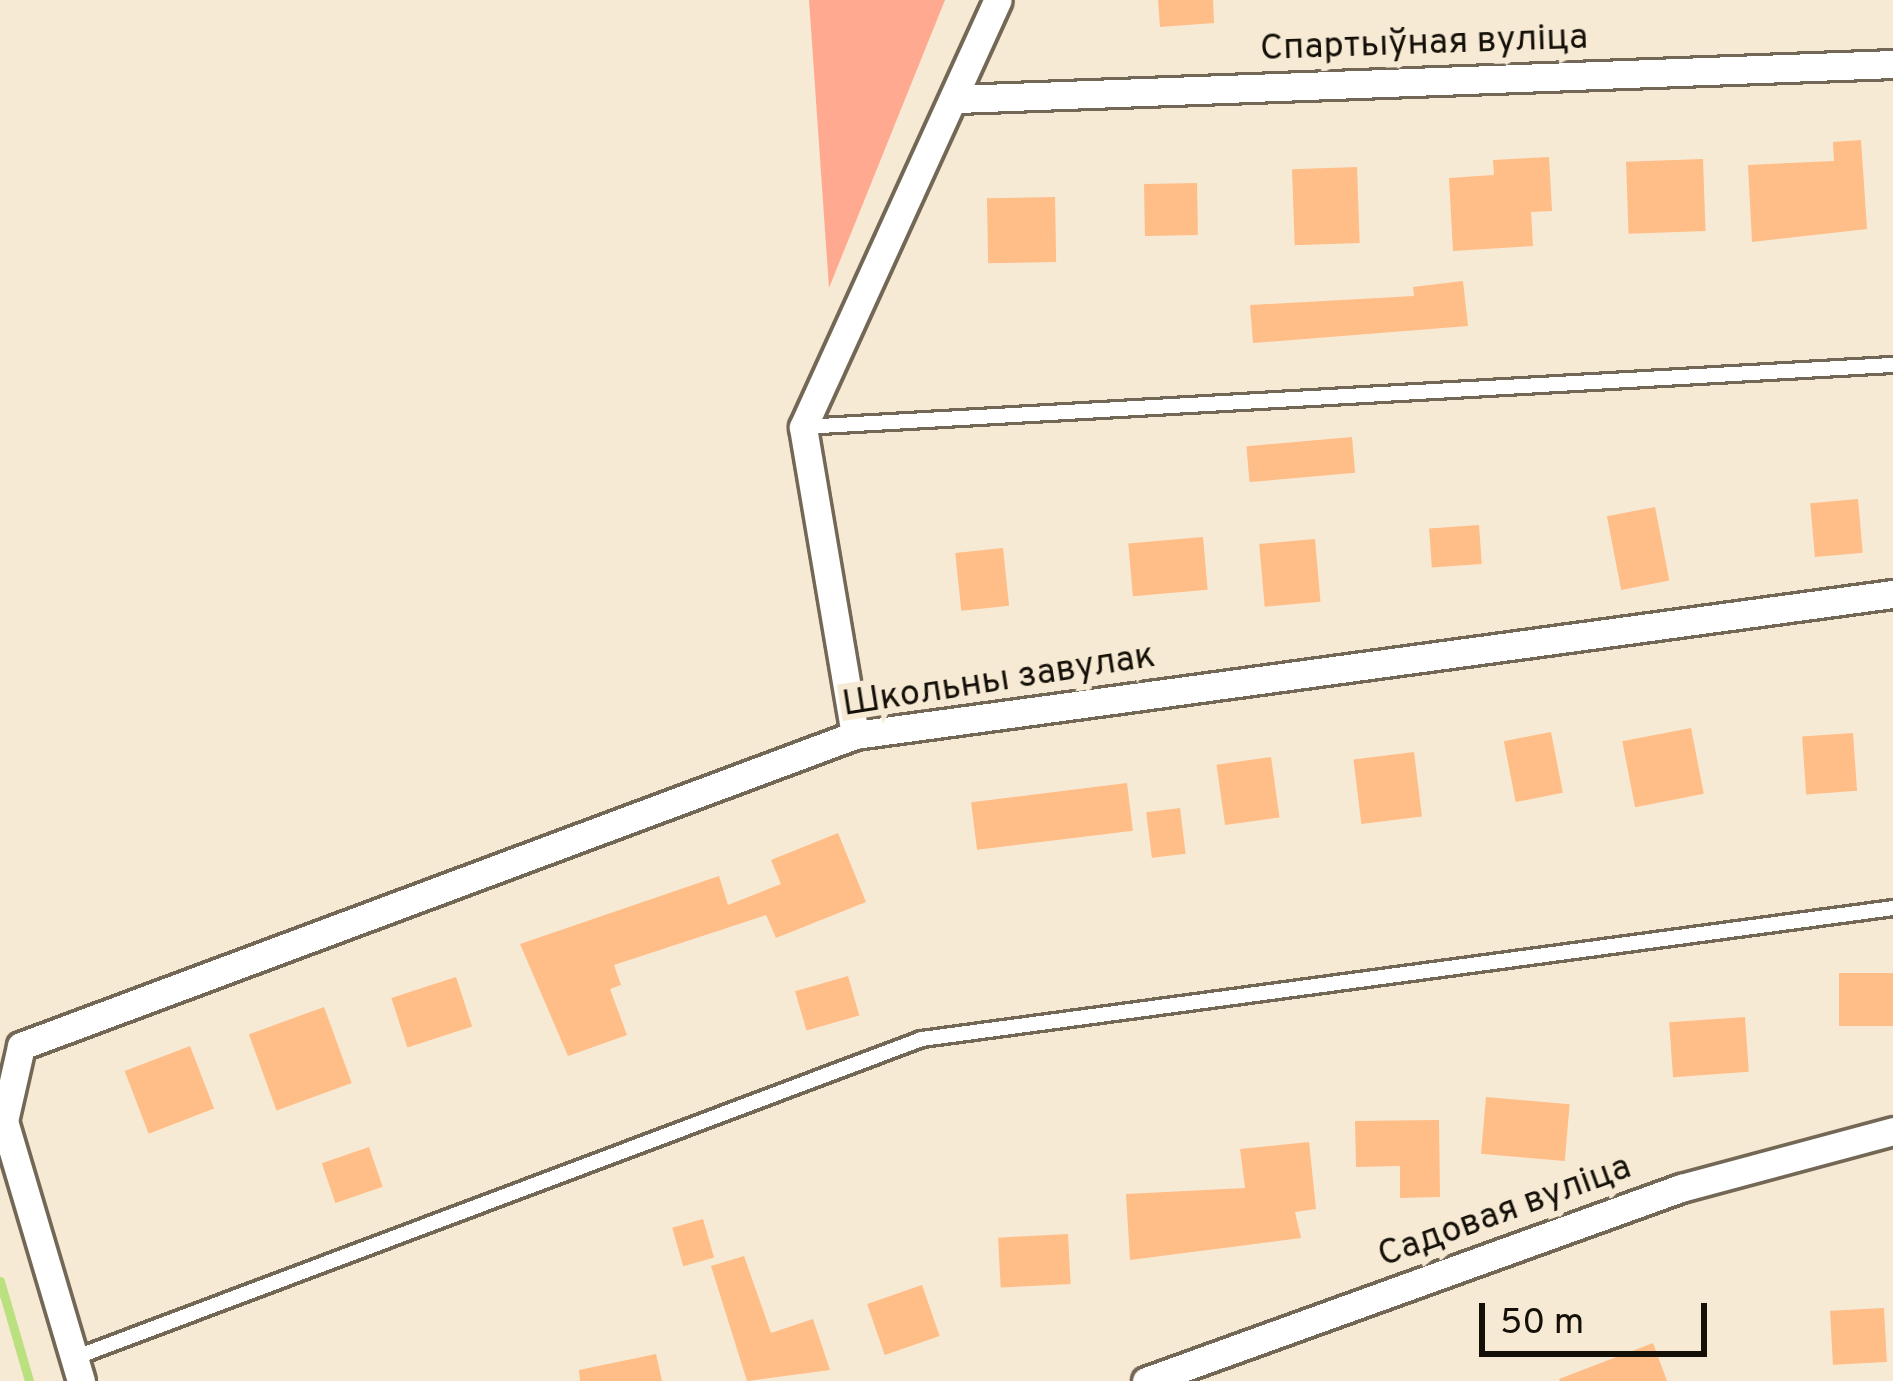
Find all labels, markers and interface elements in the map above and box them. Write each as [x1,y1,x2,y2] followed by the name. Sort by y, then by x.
[1259,18,1589,72] street label: Спартыўная вуліца
[840,636,1158,728] street label: Школьны завулак
[1373,1147,1637,1279] street label: Садовая вуліца
[1485,1279,1713,1353] scale bar
[1500,1301,1584,1347] text: 50 m

